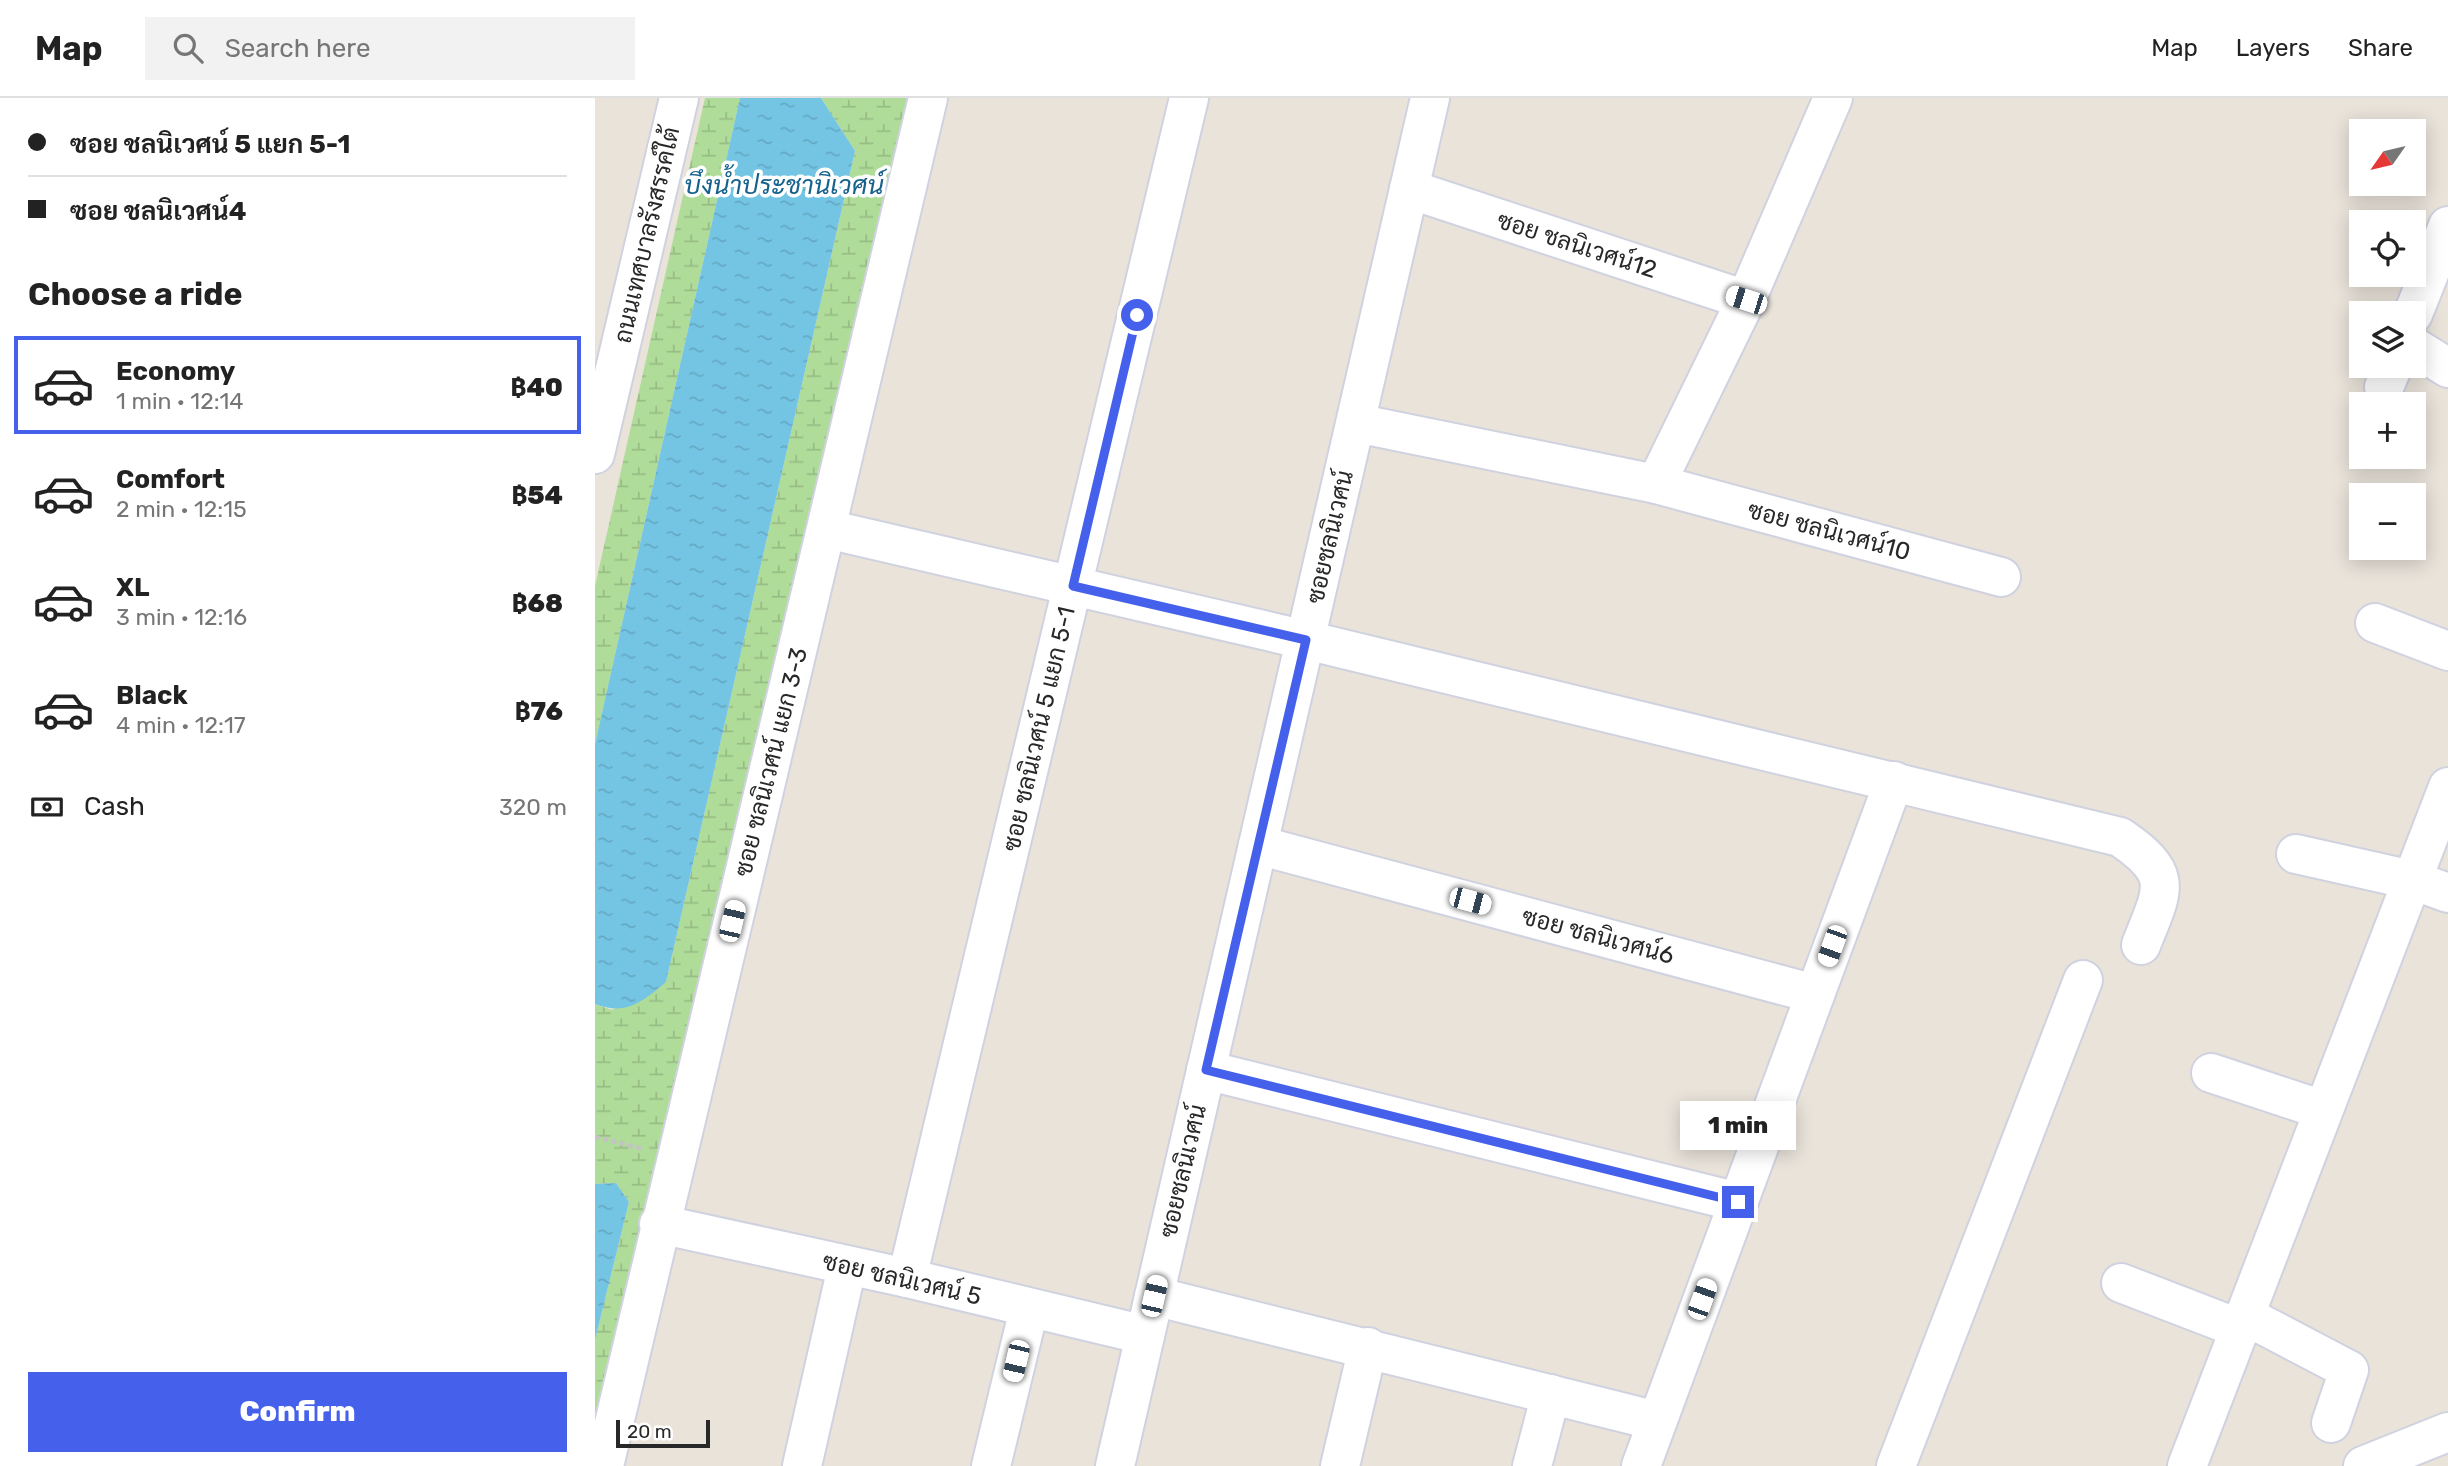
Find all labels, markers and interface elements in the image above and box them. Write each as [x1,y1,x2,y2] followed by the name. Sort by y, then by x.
[145,17,635,80] search box
[35,29,103,68] text: Map
[169,29,207,67] icon: search
[225,33,370,64] text: Search here
[2151,34,2198,62] text: Map
[2236,34,2310,62] text: Layers
[2348,34,2413,62] text: Share
[2349,119,2425,196] north arrow
[2349,119,2426,560] map controls
[607,123,686,346] street label: ถนนเทศบาลรังสรรค์ใต้
[70,129,350,160] text: ซอย ชลนิเวศน์ 5 แยก 5-1
[684,164,888,201] water label: บึงน้ำประชานิเวศน์
[70,196,246,227] text: ซอย ชลนิเวศน์4
[1494,204,1661,284] street label: ซอย ชลนิเวศน์12
[2349,210,2426,287] button: locate
[28,275,242,313] text: Choose a ride
[1723,284,1770,316] car
[1121,299,1153,331] route start
[2349,301,2426,378] button: layers
[32,354,95,417] icon: car
[116,356,235,387] text: Economy
[511,372,563,403] text: ฿40
[116,387,244,415] text: 1 min · 12:14
[2349,392,2426,469] button: +
[32,462,95,525] icon: car
[116,464,225,495] text: Comfort
[1299,467,1359,606] street label: ซอยชลนิเวศน์
[511,480,563,511] text: ฿54
[2349,483,2426,560] button: −
[1745,494,1914,566] street label: ซอย ชลนิเวศน์10
[116,495,247,523] text: 2 min · 12:15
[32,570,95,633] icon: car
[116,572,149,603] text: XL
[512,588,563,619] text: ฿68
[116,603,247,631] text: 3 min · 12:16
[995,603,1081,854] street label: ซอย ชลนิเวศน์ 5 แยก 5-1
[727,644,813,879] street label: ซอย ชลนิเวศน์ แยก 3-3
[32,678,95,741] icon: car
[116,680,188,711] text: Black
[515,696,563,727] text: ฿76
[116,711,246,739] text: 4 min · 12:17
[28,788,66,826] icon: cash
[84,791,145,822] text: Cash
[499,793,567,821] text: 320 m
[1447,885,1494,917] car
[718,898,747,944] car
[1519,900,1678,970] street label: ซอย ชลนิเวศน์6
[1815,923,1850,969] car
[1680,1100,1796,1150] callout: 1 min
[1152,1101,1212,1240] street label: ซอยชลนิเวศน์
[1708,1111,1768,1139] text: 1 min
[1722,1186,1754,1218] route end
[820,1245,984,1311] street label: ซอย ชลนิเวศน์ 5
[1140,1273,1169,1319] car
[1685,1276,1720,1322] car
[1002,1338,1031,1384] car
[28,1372,567,1452] button: Confirm
[616,1417,711,1449] scale bar
[627,1420,672,1443] text: 20 m

